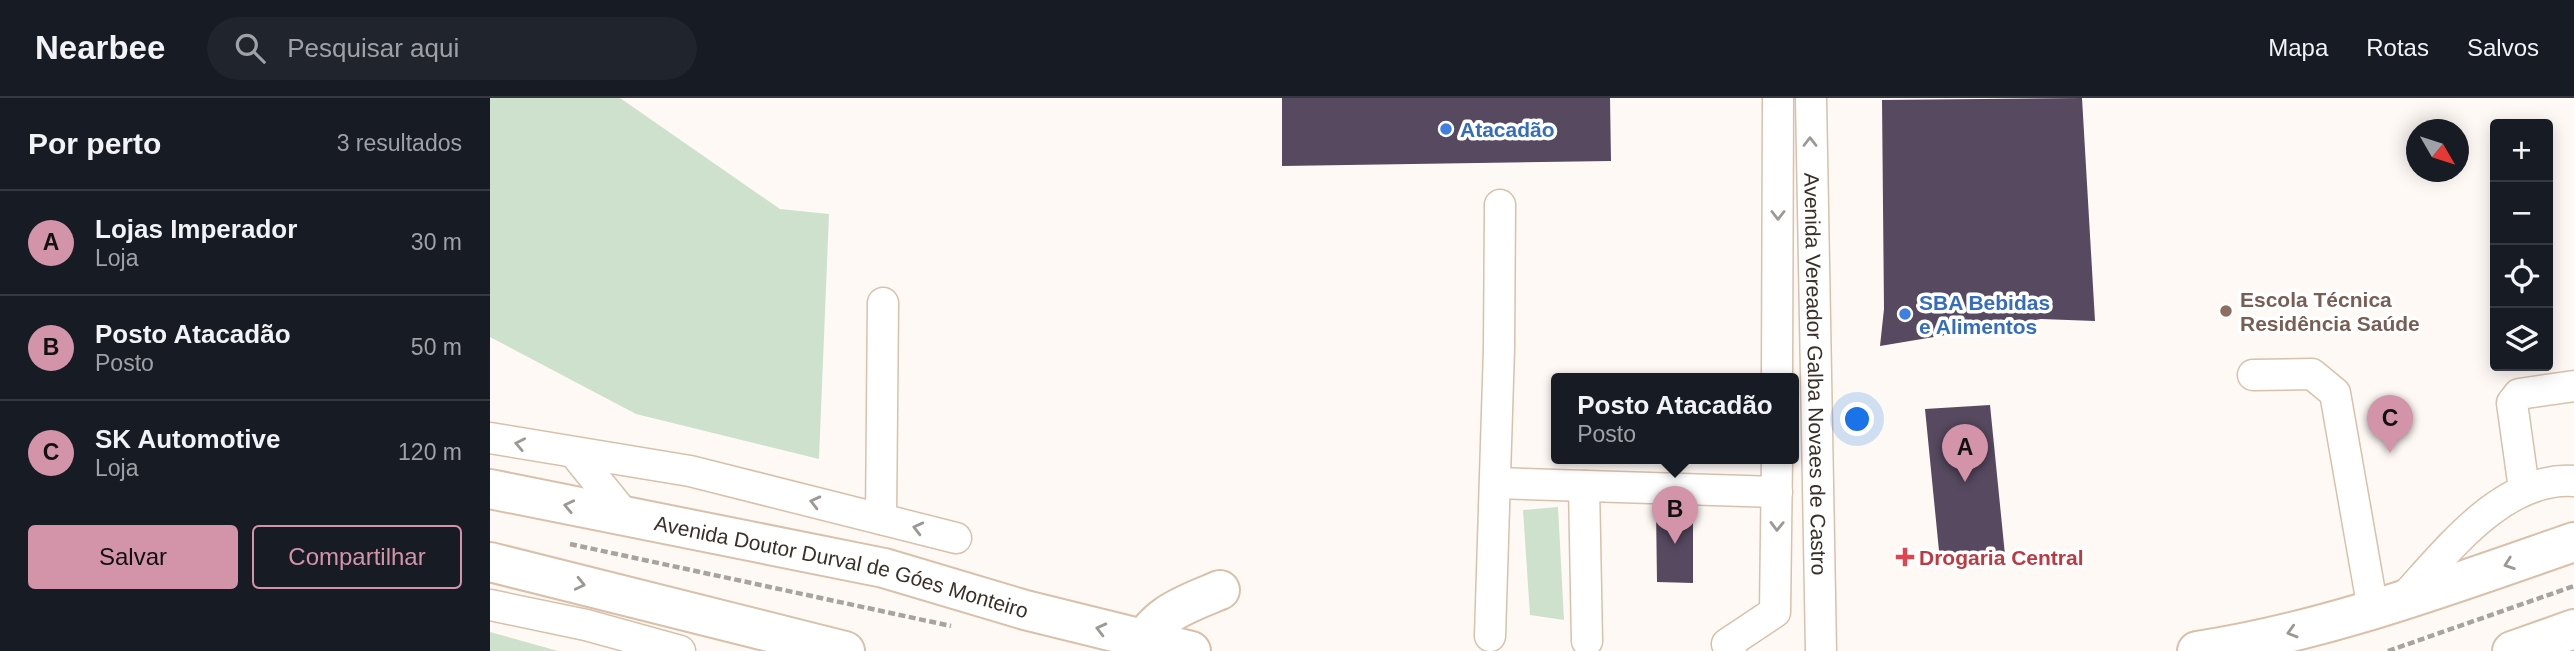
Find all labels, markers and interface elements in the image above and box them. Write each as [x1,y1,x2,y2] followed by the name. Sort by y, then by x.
[207,17,697,80] search box
[35,29,165,66] text: Nearbee
[231,29,269,67] icon: search
[287,33,459,63] text: Pesquisar aqui
[2268,34,2328,61] text: Mapa
[2366,34,2429,61] text: Rotas
[2467,34,2539,61] text: Salvos
[1460,118,1555,141] place label: Atacadão
[2406,119,2469,182] north arrow
[2490,119,2553,371] map controls
[2490,119,2553,182] button: +
[1438,121,1454,137] marker: Atacadão
[28,127,161,160] text: Por perto
[337,130,462,156] text: 3 resultados
[1802,136,1818,147] one-way arrow
[1801,172,1831,575] street label: Avenida Vereador Galba Novaes de Castro
[2490,182,2553,245] button: −
[1770,210,1786,221] one-way arrow
[95,214,297,244] text: Lojas Imperador
[43,229,59,255] text: A
[411,229,462,255] text: 30 m
[95,245,138,271] text: Loja
[2490,245,2553,308] button: locate
[2240,288,2420,335] place label: Escola Técnica Residência Saúde
[1919,291,2050,338] place label: SBA Bebidas e Alimentos
[2218,303,2234,319] marker: Escola Técnica Residência Saúde
[1897,306,1913,322] marker: SBA Bebidas e Alimentos
[2490,308,2553,371] button: layers
[95,319,291,349] text: Posto Atacadão
[43,334,59,360] text: B
[411,334,462,360] text: 50 m
[95,350,154,376] text: Posto
[1551,373,1799,464] popup
[1577,390,1773,420] text: Posto Atacadão
[2367,395,2413,453] pin: C
[1840,402,1874,436] your location
[1577,421,1636,447] text: Posto
[95,424,280,454] text: SK Automotive
[1942,424,1988,482] pin: A
[514,437,526,452] one-way arrow
[43,439,59,465] text: C
[398,439,462,465] text: 120 m
[95,455,138,481] text: Loja
[1652,486,1698,544] pin: B
[809,496,821,510] one-way arrow
[563,499,575,514] one-way arrow
[652,511,1031,622] street label: Avenida Doutor Durval de Góes Monteiro
[1769,521,1784,532] one-way arrow
[912,522,924,536] one-way arrow
[28,525,238,589] button: Salvar
[252,525,462,589] button: Compartilhar
[1919,546,2084,569] place label: Drogaria Central
[1897,549,1913,565] marker: Drogaria Central
[2504,556,2516,570] one-way arrow
[574,576,586,590] one-way arrow
[1095,623,1107,637] one-way arrow
[2287,624,2299,639] one-way arrow

